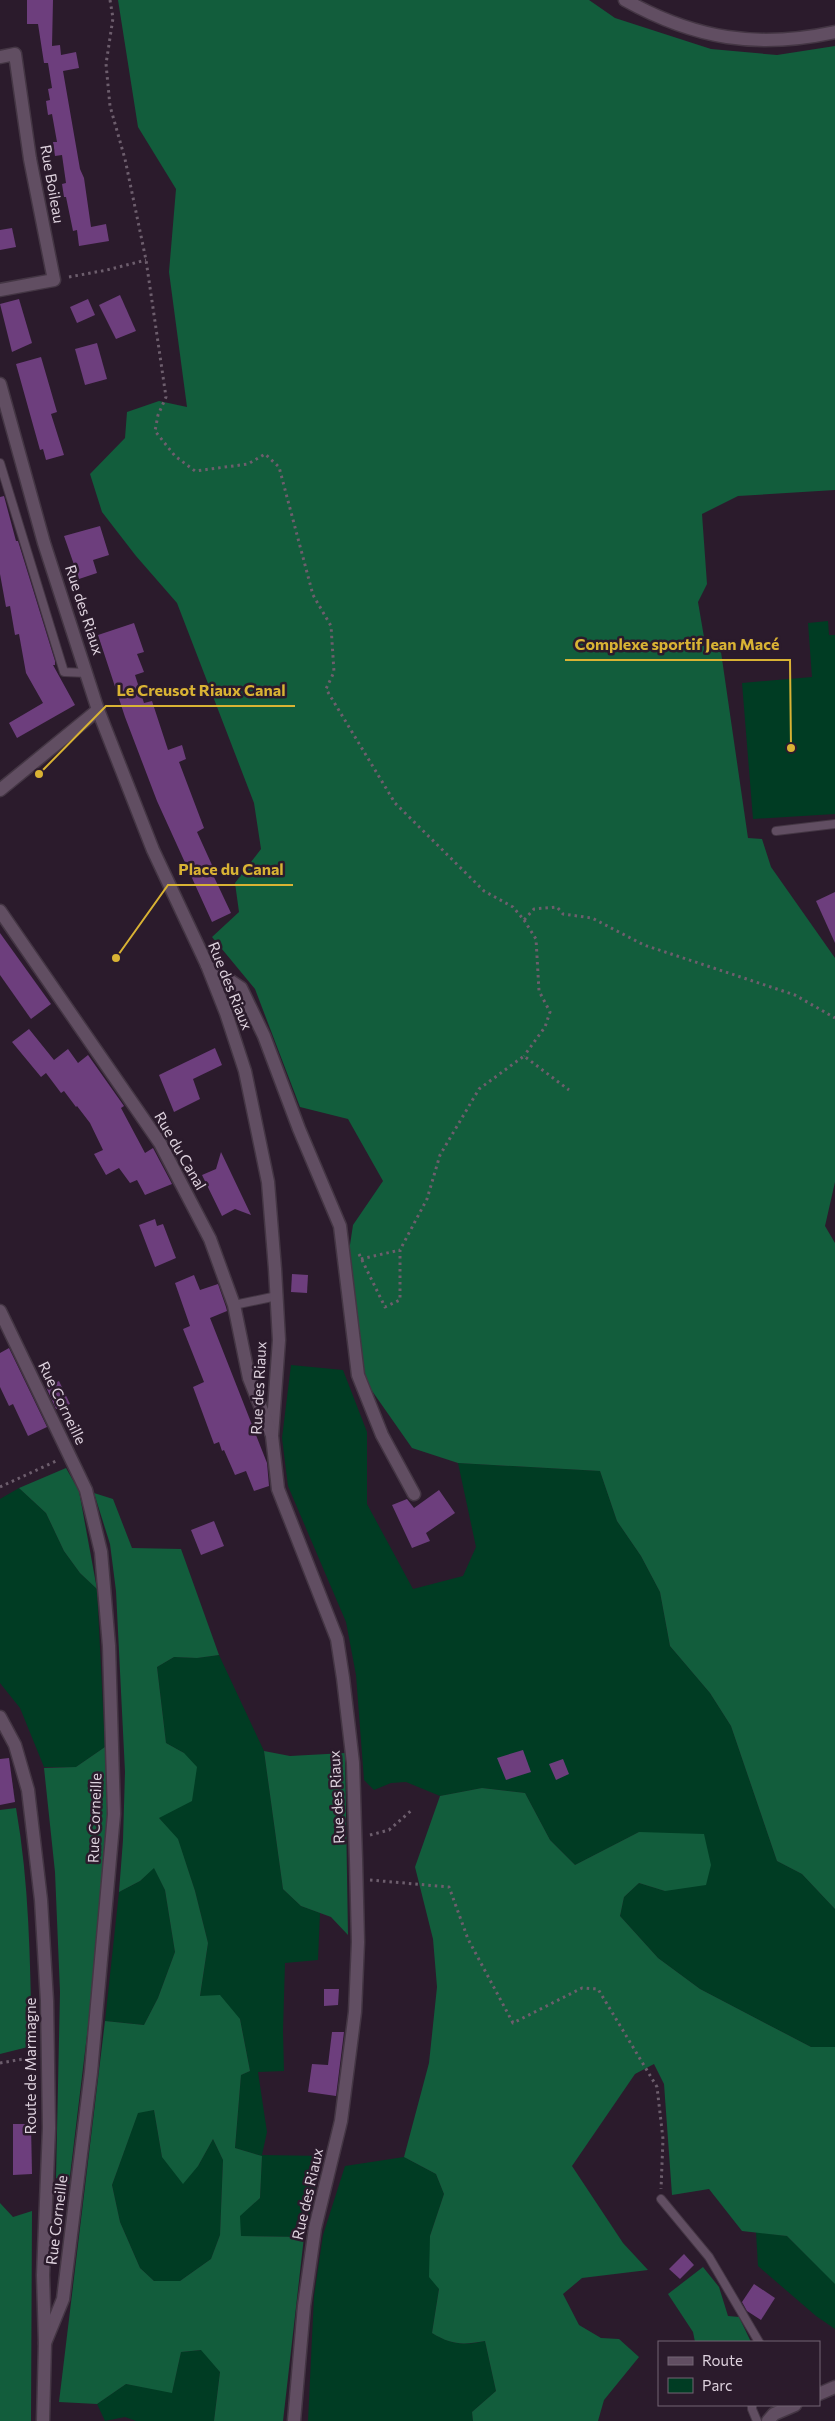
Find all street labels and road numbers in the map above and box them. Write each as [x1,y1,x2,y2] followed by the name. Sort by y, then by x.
[37,143,69,225] street label: Rue Boileau
[62,562,108,657] street label: Rue des Riaux
[205,939,257,1032] street label: Rue des Riaux
[151,1108,211,1193] street label: Rue du Canal
[247,1341,269,1435] street label: Rue des Riaux
[35,1358,91,1447] street label: Rue Corneille
[325,1750,347,1844] street label: Rue des Riaux
[83,1772,105,1863] street label: Rue Corneille
[21,1998,39,2134] street label: Route de Marmagne
[288,2146,326,2241] street label: Rue des Riaux
[42,2174,70,2266] street label: Rue Corneille

